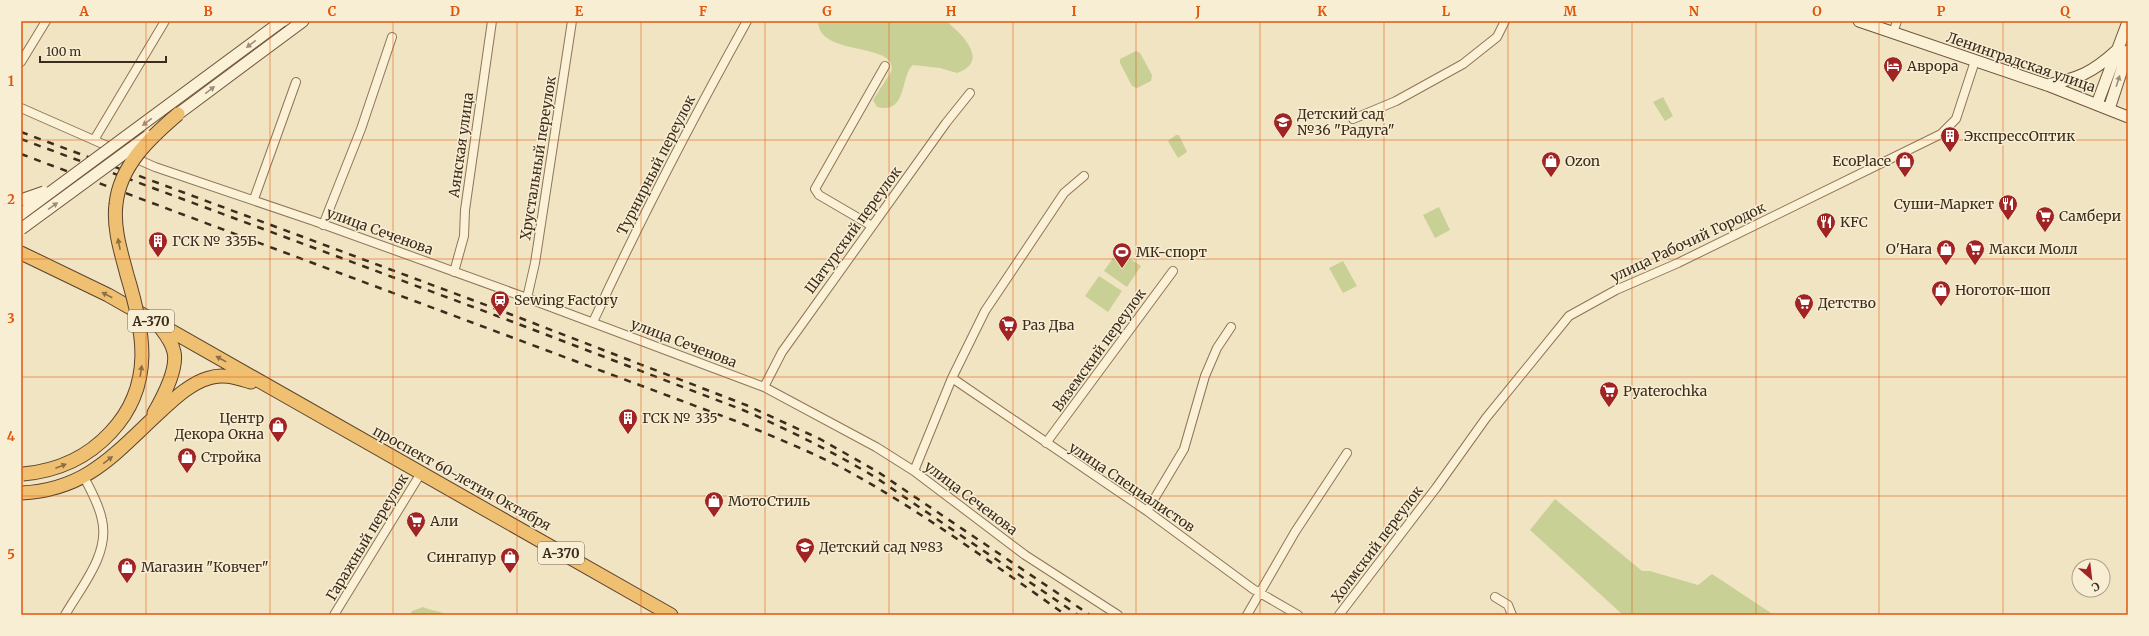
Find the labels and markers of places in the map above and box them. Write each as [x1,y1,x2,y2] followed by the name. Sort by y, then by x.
[1882,55,1904,83] hotel icon: Аврора
[1906,57,1959,75] place label: Аврора
[1297,105,1395,139] place label: Детский сад №36 "Радуга"
[1272,111,1294,139] school or university icon: Детский сад №36 "Радуга"
[1939,125,1961,153] building icon: ЭкспрессОптик
[1964,127,2075,145] place label: ЭкспрессОптик
[1540,150,1562,178] shop icon: Ozon
[1894,150,1916,178] shop icon: EcoPlace
[1565,152,1600,170] place label: Ozon
[1832,152,1891,170] place label: EcoPlace
[1997,193,2019,221] restaurant icon: Суши-Маркет
[1894,195,1994,213] place label: Суши-Маркет
[2034,205,2056,233] supermarket icon: Самбери
[2059,207,2121,225] place label: Самбери
[1815,211,1837,239] restaurant icon: KFC
[1840,213,1868,231] place label: KFC
[147,230,169,258] building icon: ГСК № 335Б
[172,232,257,250] place label: ГСК № 335Б
[1935,238,1957,266] shop icon: O'Hara
[1964,238,1986,266] supermarket icon: Макси Молл
[1886,240,1932,258] place label: O'Hara
[1989,240,2078,258] place label: Макси Молл
[1111,241,1133,269] sports icon: МК-спорт
[1136,243,1207,261] place label: МК-спорт
[1930,279,1952,307] shop icon: Ноготок-шоп
[1955,281,2051,299] place label: Ноготок-шоп
[489,289,511,317] station icon: Sewing Factory
[514,291,619,309] place label: Sewing Factory
[1793,292,1815,320] supermarket icon: Детство
[1818,294,1876,312] place label: Детство
[997,314,1019,342] supermarket icon: Раз Два
[1022,316,1075,334] place label: Раз Два
[1598,380,1620,408] supermarket icon: Pyaterochka
[1623,382,1708,400] place label: Pyaterochka
[617,407,639,435] building icon: ГСК № 335
[175,409,264,443] place label: Центр Декора Окна
[642,409,718,427] place label: ГСК № 335
[267,415,289,443] shop icon: Центр Декора Окна
[176,446,198,474] shop icon: Стройка
[201,448,262,466] place label: Стройка
[703,490,725,518] shop icon: МотоСтиль
[728,492,810,510] place label: МотоСтиль
[405,510,427,538] supermarket icon: Али
[429,512,459,530] place label: Али
[794,536,816,564] school or university icon: Детский сад №83
[819,538,943,556] place label: Детский сад №83
[499,546,521,574] shop icon: Сингапур
[427,548,496,566] place label: Сингапур
[116,556,138,584] shop icon: Магазин "Ковчег"
[141,558,269,576] place label: Магазин "Ковчег"

